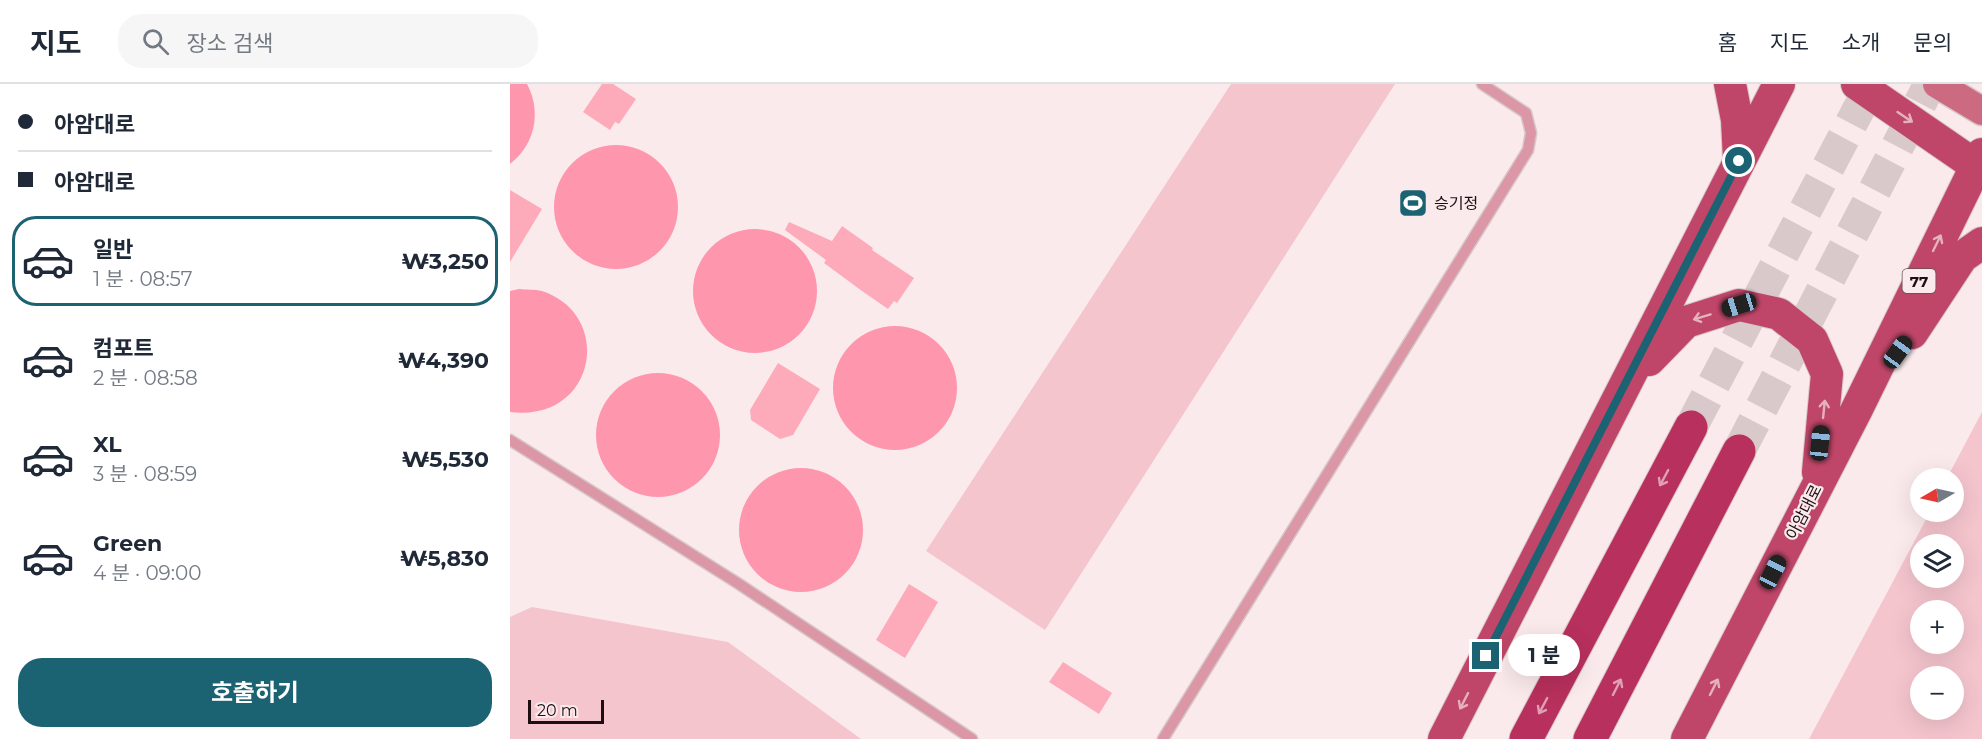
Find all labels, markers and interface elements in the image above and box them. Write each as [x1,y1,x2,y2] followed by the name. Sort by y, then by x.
[118,14,538,68] search box
[139,25,172,58] icon: search
[30,26,82,60] text: 지도
[187,30,273,57] text: 장소 검색
[1718,30,1737,55] text: 홈
[1770,30,1809,55] text: 지도
[1842,30,1880,55] text: 소개
[1913,30,1952,55] text: 문의
[54,111,135,138] text: 아암대로
[1896,111,1913,123] one-way arrow
[1725,147,1752,174] route start
[54,169,135,196] text: 아암대로
[1397,187,1429,219] sports icon: 승기정
[1434,194,1478,213] place label: 승기정
[21,234,75,288] icon: car
[1932,235,1944,253] one-way arrow
[93,236,133,263] text: 일반
[402,248,489,275] text: ₩3,250
[93,267,192,291] text: 1 분 · 08:57
[1902,269,1936,293] road number: 77
[1719,291,1759,319] car
[1693,312,1712,323] one-way arrow
[1880,332,1916,372] car
[21,333,75,387] icon: car
[93,335,154,362] text: 컴포트
[398,347,489,374] text: ₩4,390
[93,366,198,390] text: 2 분 · 08:58
[1819,400,1830,420] one-way arrow
[1809,424,1831,462] car
[93,431,122,458] text: XL
[21,432,75,486] icon: car
[402,446,489,473] text: ₩5,530
[93,462,197,486] text: 3 분 · 08:59
[1910,468,1964,522] north arrow
[1910,468,1964,720] map controls
[1658,469,1669,487] one-way arrow
[1782,481,1826,543] street label: 아암대로
[93,530,162,557] text: Green
[21,531,75,585] icon: car
[1910,534,1964,588] button: layers
[400,545,489,572] text: ₩5,830
[1757,552,1789,592] car
[93,561,202,585] text: 4 분 · 09:00
[1910,600,1964,654] button: +
[1507,635,1579,677] callout: 1 분
[1472,642,1499,669] route end
[1528,643,1560,667] text: 1 분
[18,658,492,727] button: 호출하기
[1910,666,1964,720] button: −
[1708,678,1720,696] one-way arrow
[1611,679,1623,696] one-way arrow
[1457,691,1469,709] one-way arrow
[528,697,604,724] scale bar
[1537,697,1548,715] one-way arrow
[537,701,578,720] text: 20 m

